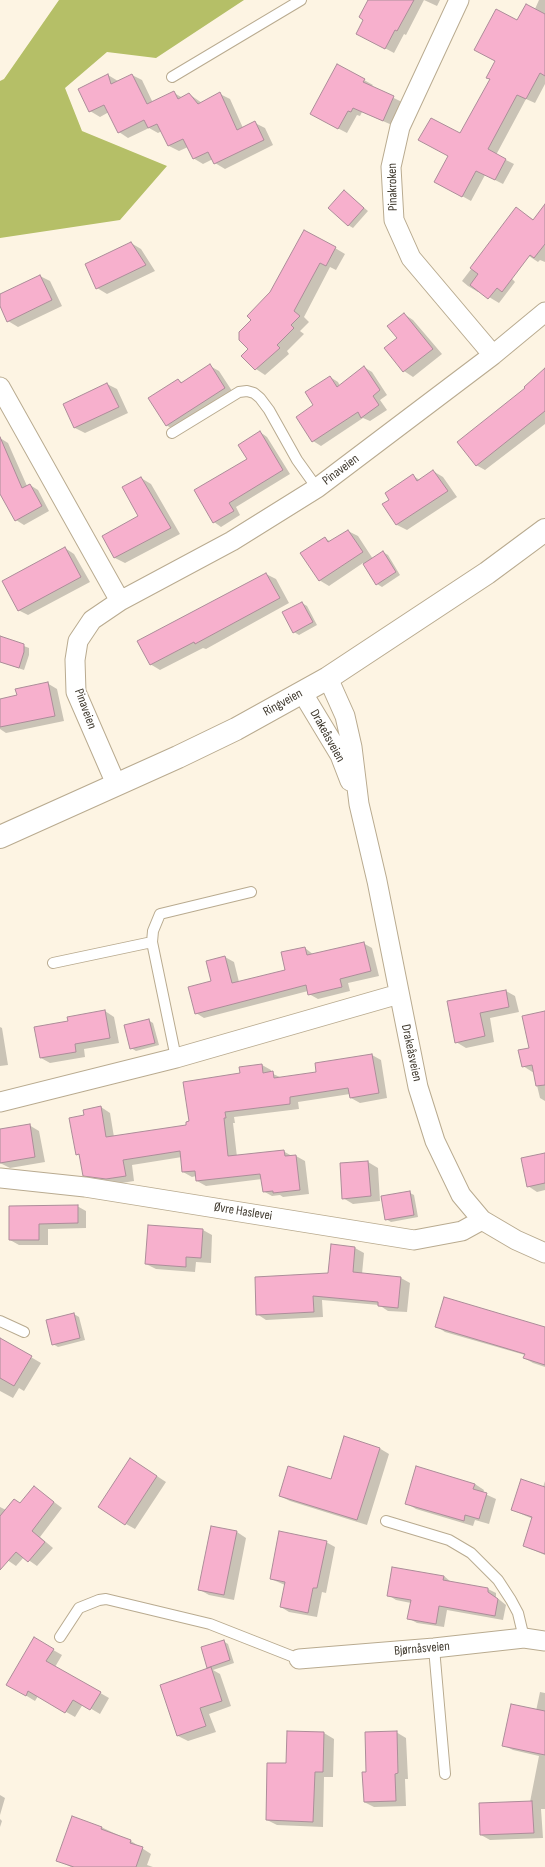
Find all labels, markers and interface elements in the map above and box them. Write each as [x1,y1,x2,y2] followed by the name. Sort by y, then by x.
[385,163,401,211] street label: Pinakroken
[320,451,362,489] street label: Pinaveien
[261,686,305,720] street label: Ringveien
[71,687,99,731] street label: Pinaveien
[306,707,348,765] street label: Drakeåsveien
[397,1023,425,1083] street label: Drakeåsveien
[213,1200,273,1224] street label: Øvre Haslevei
[394,1639,450,1659] street label: Bjørnåsveien

